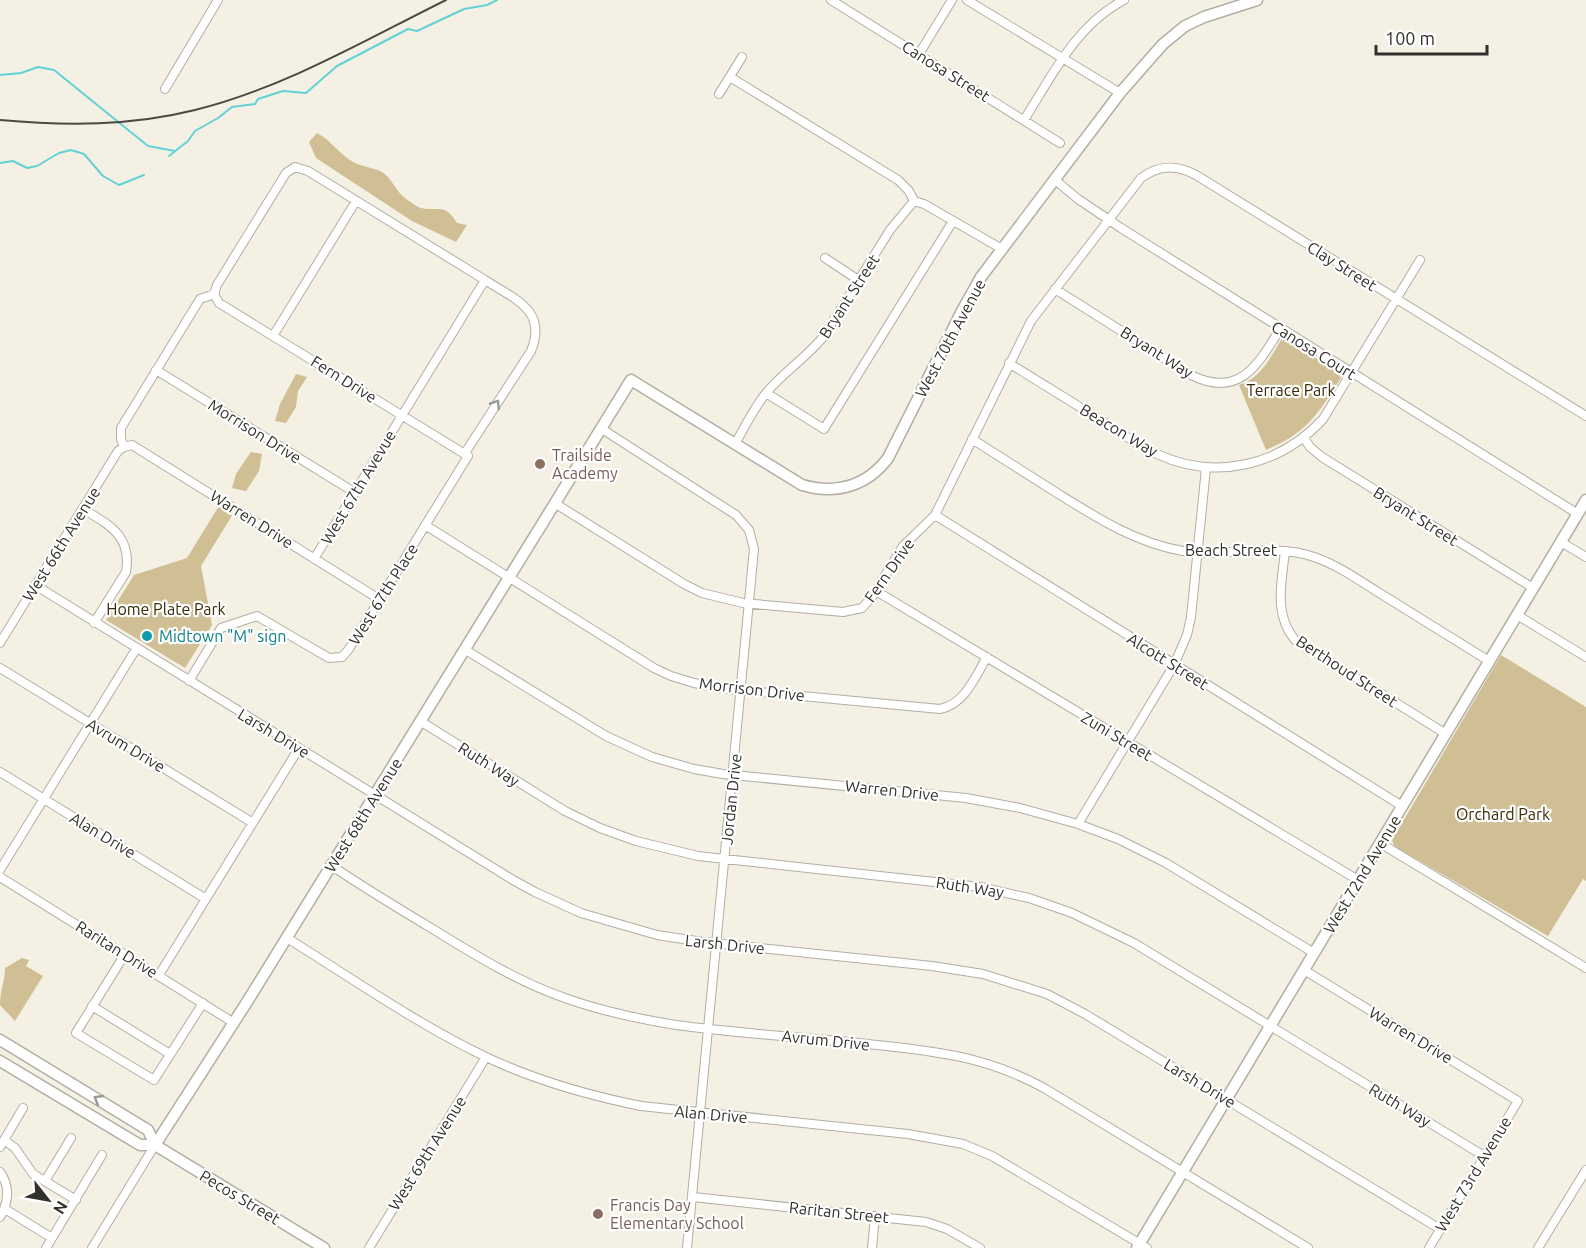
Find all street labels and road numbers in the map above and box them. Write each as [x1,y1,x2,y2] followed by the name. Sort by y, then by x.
[899,37,994,106] street label: Canosa Street
[1304,238,1381,295] street label: Clay Street
[815,250,883,341] street label: Bryant Street
[911,276,989,400] street label: West 70th Avenue
[1269,317,1360,383] street label: Canosa Court
[1117,323,1197,382] street label: Bryant Way
[308,352,380,406] street label: Fern Drive
[205,395,305,467] street label: Morrison Drive
[1077,400,1161,460] street label: Beacon Way
[317,427,399,547] street label: West 67th Avevue
[1370,483,1462,550] street label: Bryant Street
[19,484,103,604] street label: West 66th Avenue
[207,486,297,552] street label: Warren Drive
[860,535,918,605] street label: Fern Drive
[345,540,421,648] street label: West 67th Place
[1185,541,1278,559] street label: Beach Street
[1124,629,1212,693] street label: Alcott Street
[1293,632,1401,711] street label: Berthoud Street
[698,674,806,704] street label: Morrison Drive
[235,705,313,761] street label: Larsh Drive
[1078,708,1156,765] street label: Zuni Street
[83,714,169,776] street label: Avrum Drive
[455,738,523,790] street label: Ruth Way
[717,753,745,845] street label: Jordan Drive
[321,755,405,875] street label: West 68th Avenue
[844,776,940,804] street label: Warren Drive
[67,808,139,862] street label: Alan Drive
[1320,812,1404,936] street label: West 72nd Avenue
[935,873,1006,901] street label: Ruth Way
[73,917,161,981] street label: Raritan Drive
[684,931,766,957] street label: Larsh Drive
[1366,1003,1456,1067] street label: Warren Drive
[781,1026,871,1054] street label: Avrum Drive
[1161,1055,1239,1111] street label: Larsh Drive
[1366,1080,1434,1131] street label: Ruth Way
[385,1093,469,1213] street label: West 69th Avenue
[674,1102,748,1126] street label: Alan Drive
[1431,1113,1515,1235] street label: West 73rd Avenue
[197,1166,284,1228] street label: Pecos Street
[788,1198,890,1226] street label: Raritan Street

